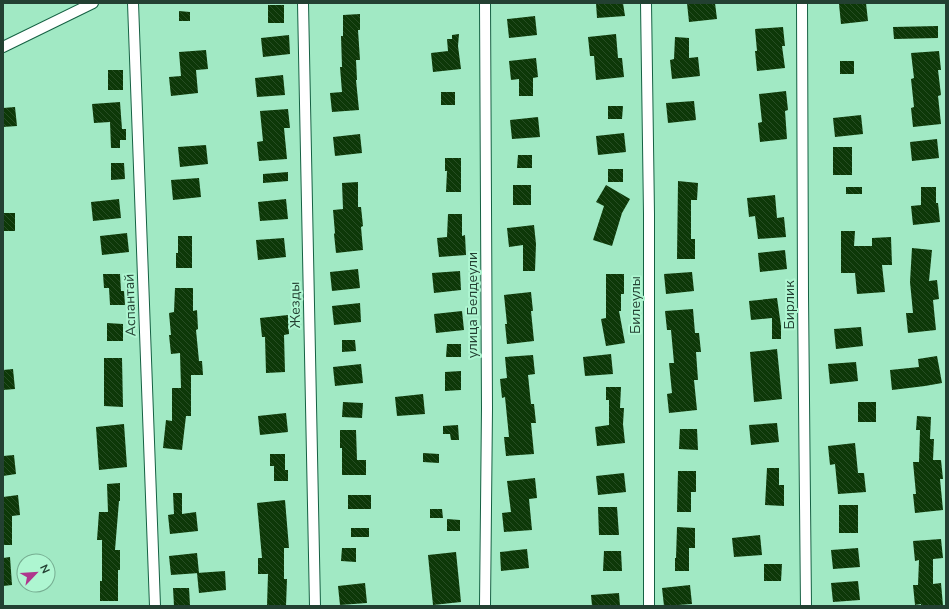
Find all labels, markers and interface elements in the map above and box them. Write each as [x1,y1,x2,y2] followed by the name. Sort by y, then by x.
[463,252,482,358] street label: улица Белдеули
[119,273,141,337] street label: Аспантай
[626,276,645,334] street label: Билеулы
[780,280,799,330] street label: Бирлик
[285,282,305,328] street label: Жезды
[16,553,56,593] north arrow
[36,562,53,576] text: N

